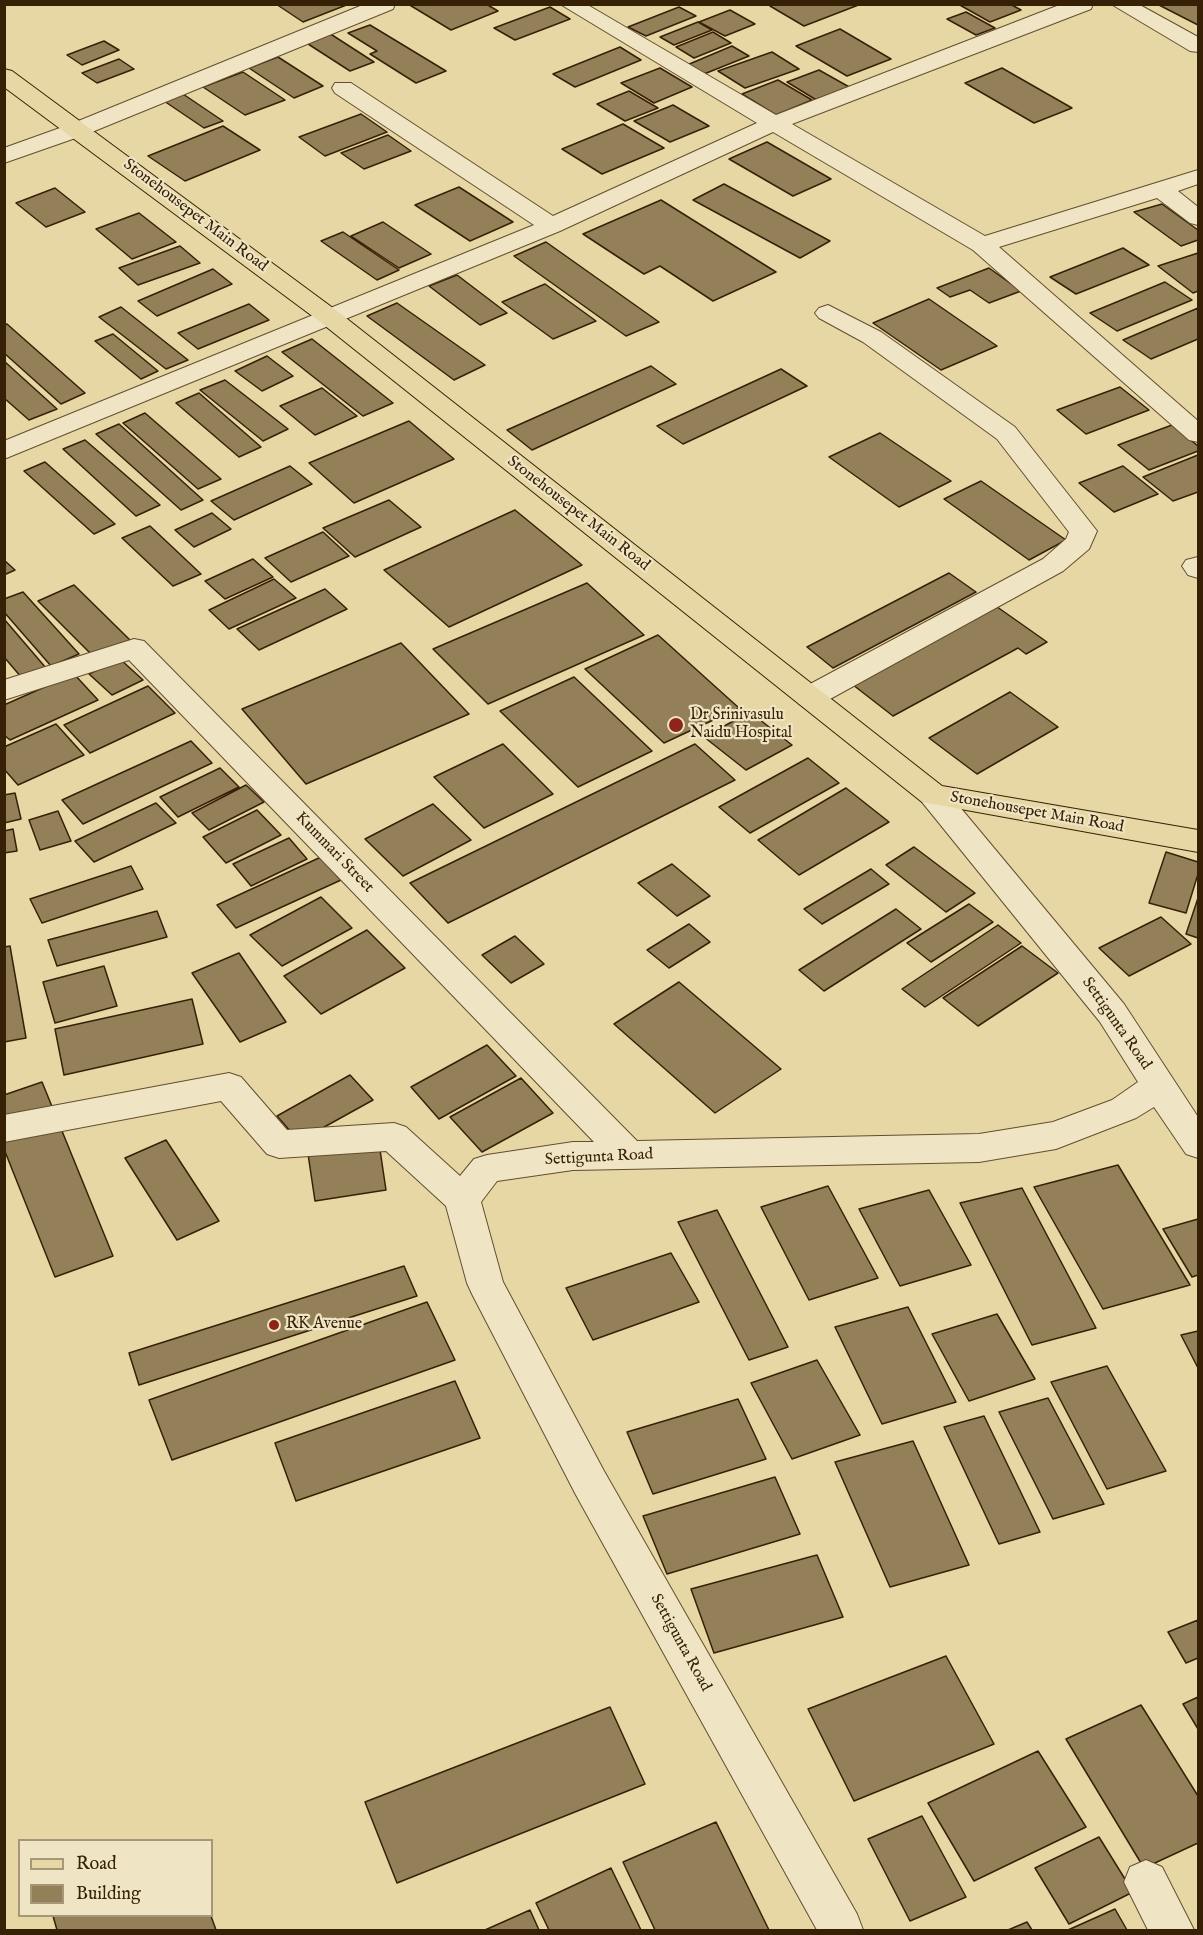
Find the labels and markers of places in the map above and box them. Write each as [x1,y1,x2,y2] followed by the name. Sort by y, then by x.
[690,706,792,744] place label: Dr Srinivasulu Naidu Hospital
[667,716,685,734] marker: Dr Srinivasulu Naidu Hospital
[286,1315,362,1335] place label: RK Avenue
[267,1318,281,1332] marker: RK Avenue

